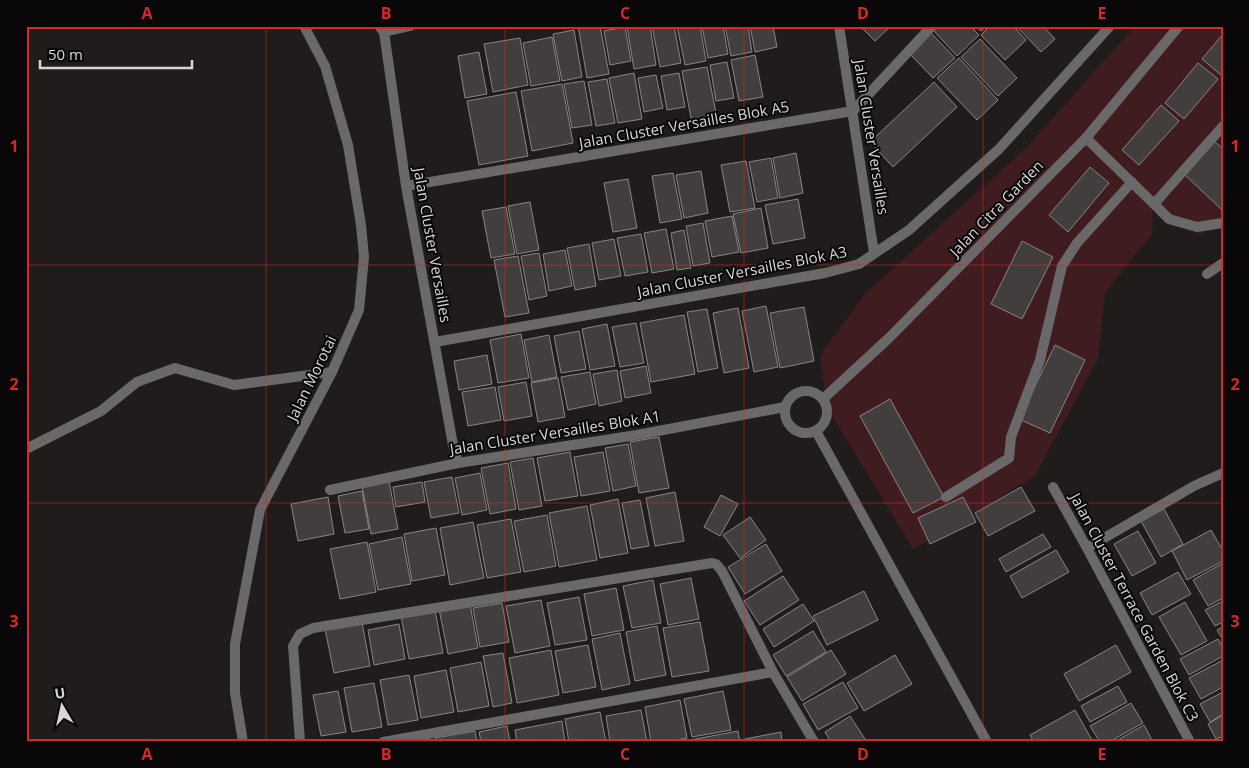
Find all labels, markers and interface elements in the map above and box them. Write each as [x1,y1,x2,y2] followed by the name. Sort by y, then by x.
[141,2,153,24] text: A
[381,2,391,24] text: B
[620,2,630,24] text: C
[857,2,869,24] text: D
[1098,2,1107,24] text: E
[40,38,192,70] scale bar
[48,44,83,64] text: 50 m
[850,56,894,216] street label: Jalan Cluster Versailles
[575,96,791,153] street label: Jalan Cluster Versailles Blok A5
[9,135,19,157] text: 1
[1230,135,1240,157] text: 1
[943,155,1047,262] street label: Jalan Citra Garden
[409,164,456,324] street label: Jalan Cluster Versailles
[634,241,849,302] street label: Jalan Cluster Versailles Blok A3
[281,332,340,426] street label: Jalan Morotai
[9,373,19,395] text: 2
[1230,373,1240,395] text: 2
[446,405,662,459] street label: Jalan Cluster Versailles Blok A1
[1065,487,1204,725] street label: Jalan Cluster Terrace Garden Blok C3
[9,610,19,632] text: 3
[1230,610,1240,632] text: 3
[38,680,88,730] north arrow
[53,682,67,703] text: U
[141,743,153,765] text: A
[381,743,391,765] text: B
[620,743,630,765] text: C
[857,743,869,765] text: D
[1098,743,1107,765] text: E

